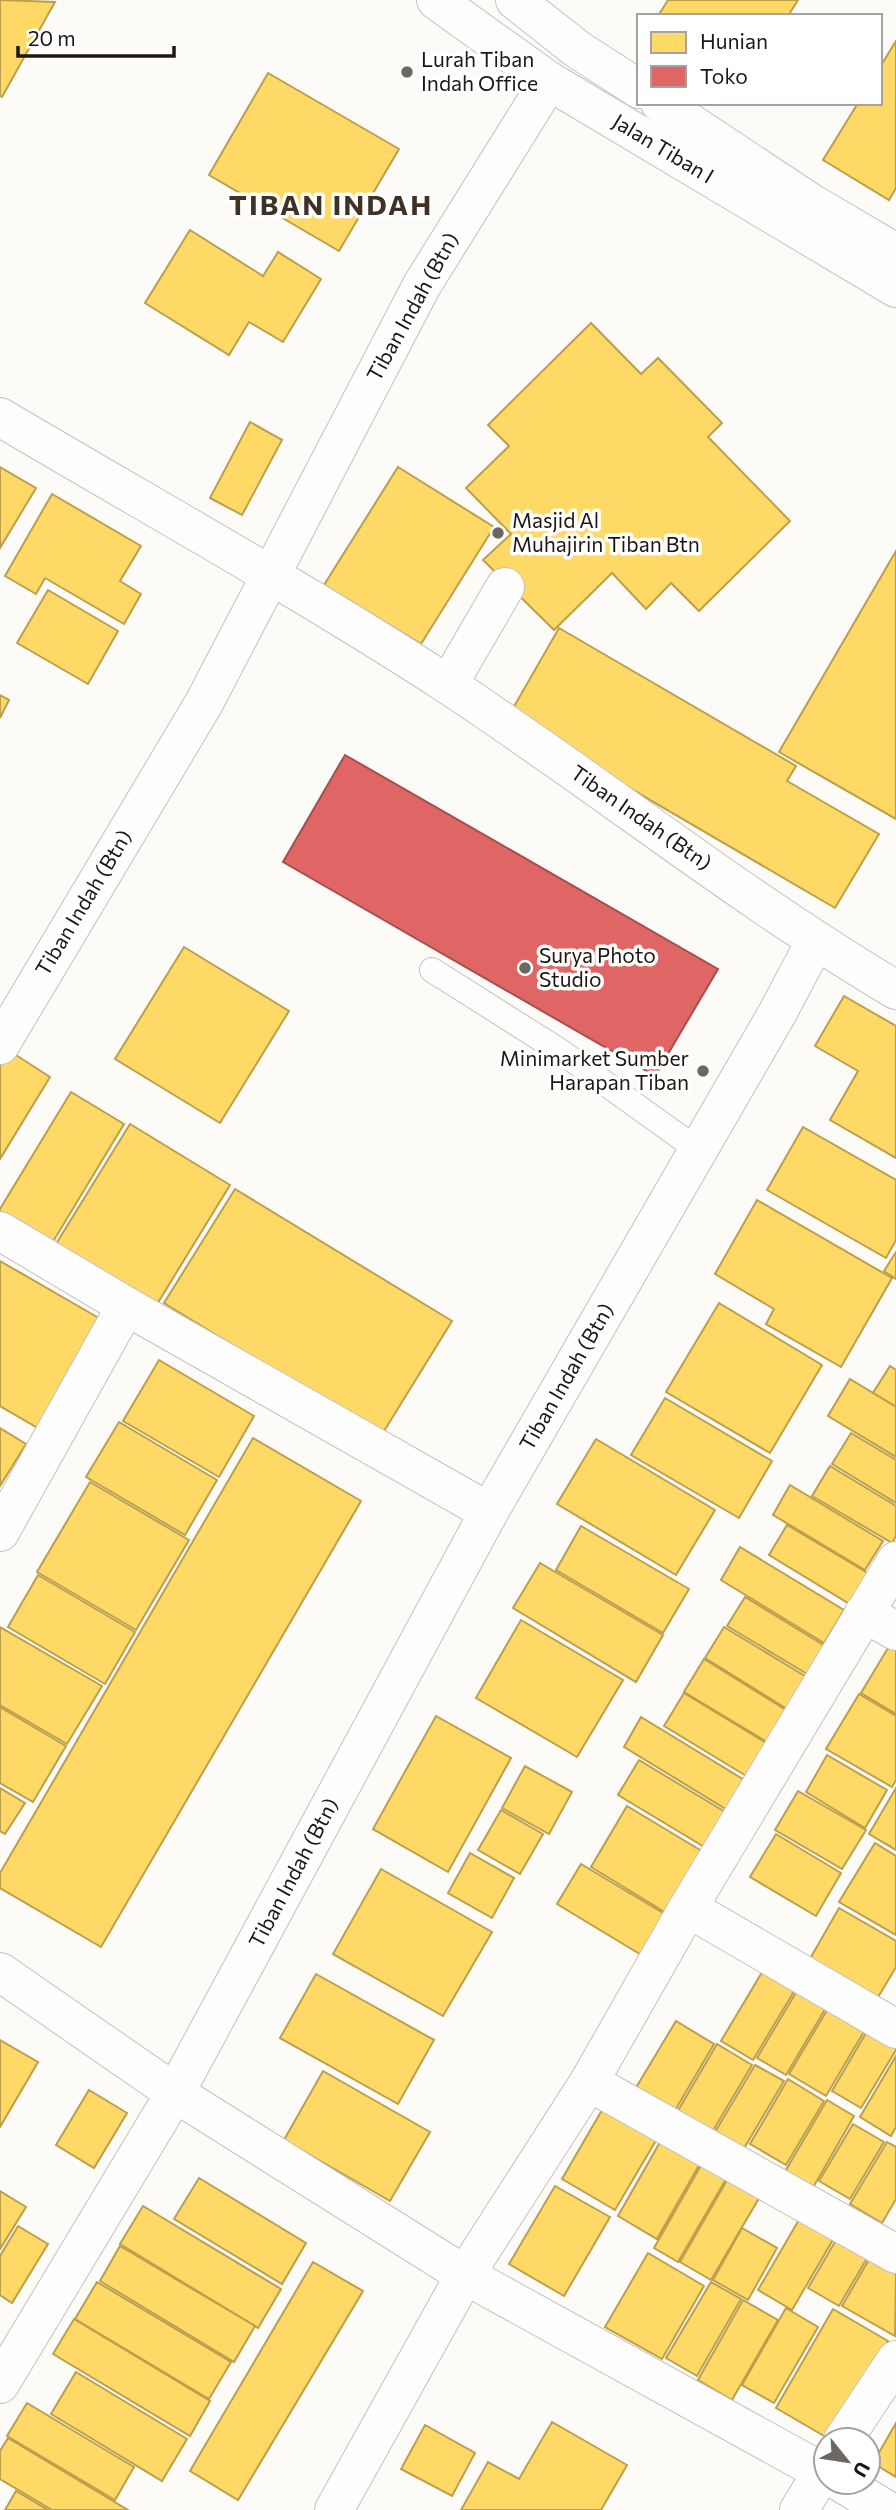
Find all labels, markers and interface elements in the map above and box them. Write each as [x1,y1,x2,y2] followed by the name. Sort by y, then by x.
[18,14,173,58] scale bar
[637,14,882,105] legend
[28,25,76,50] text: 20 m
[700,28,768,53] text: Hunian
[421,46,538,95] place label: Lurah Tiban Indah Office
[700,63,748,88] text: Toko
[399,64,415,80] marker: Lurah Tiban Indah Office
[609,108,719,188] street label: Jalan Tiban I
[229,187,433,221] district label: TIBAN INDAH
[361,228,463,385] street label: Tiban Indah (Btn)
[512,507,700,556] place label: Masjid Al Muhajirin Tiban Btn
[490,525,506,541] marker: Masjid Al Muhajirin Tiban Btn
[567,759,717,875] street label: Tiban Indah (Btn)
[29,825,136,980] street label: Tiban Indah (Btn)
[539,942,656,991] place label: Surya Photo Studio
[517,960,533,976] marker: Surya Photo Studio
[500,1045,689,1094] place label: Minimarket Sumber Harapan Tiban
[695,1063,711,1079] marker: Minimarket Sumber Harapan Tiban
[513,1298,618,1454] street label: Tiban Indah (Btn)
[243,1793,343,1951] street label: Tiban Indah (Btn)
[812,2426,882,2496] north arrow
[849,2458,876,2481] text: U

